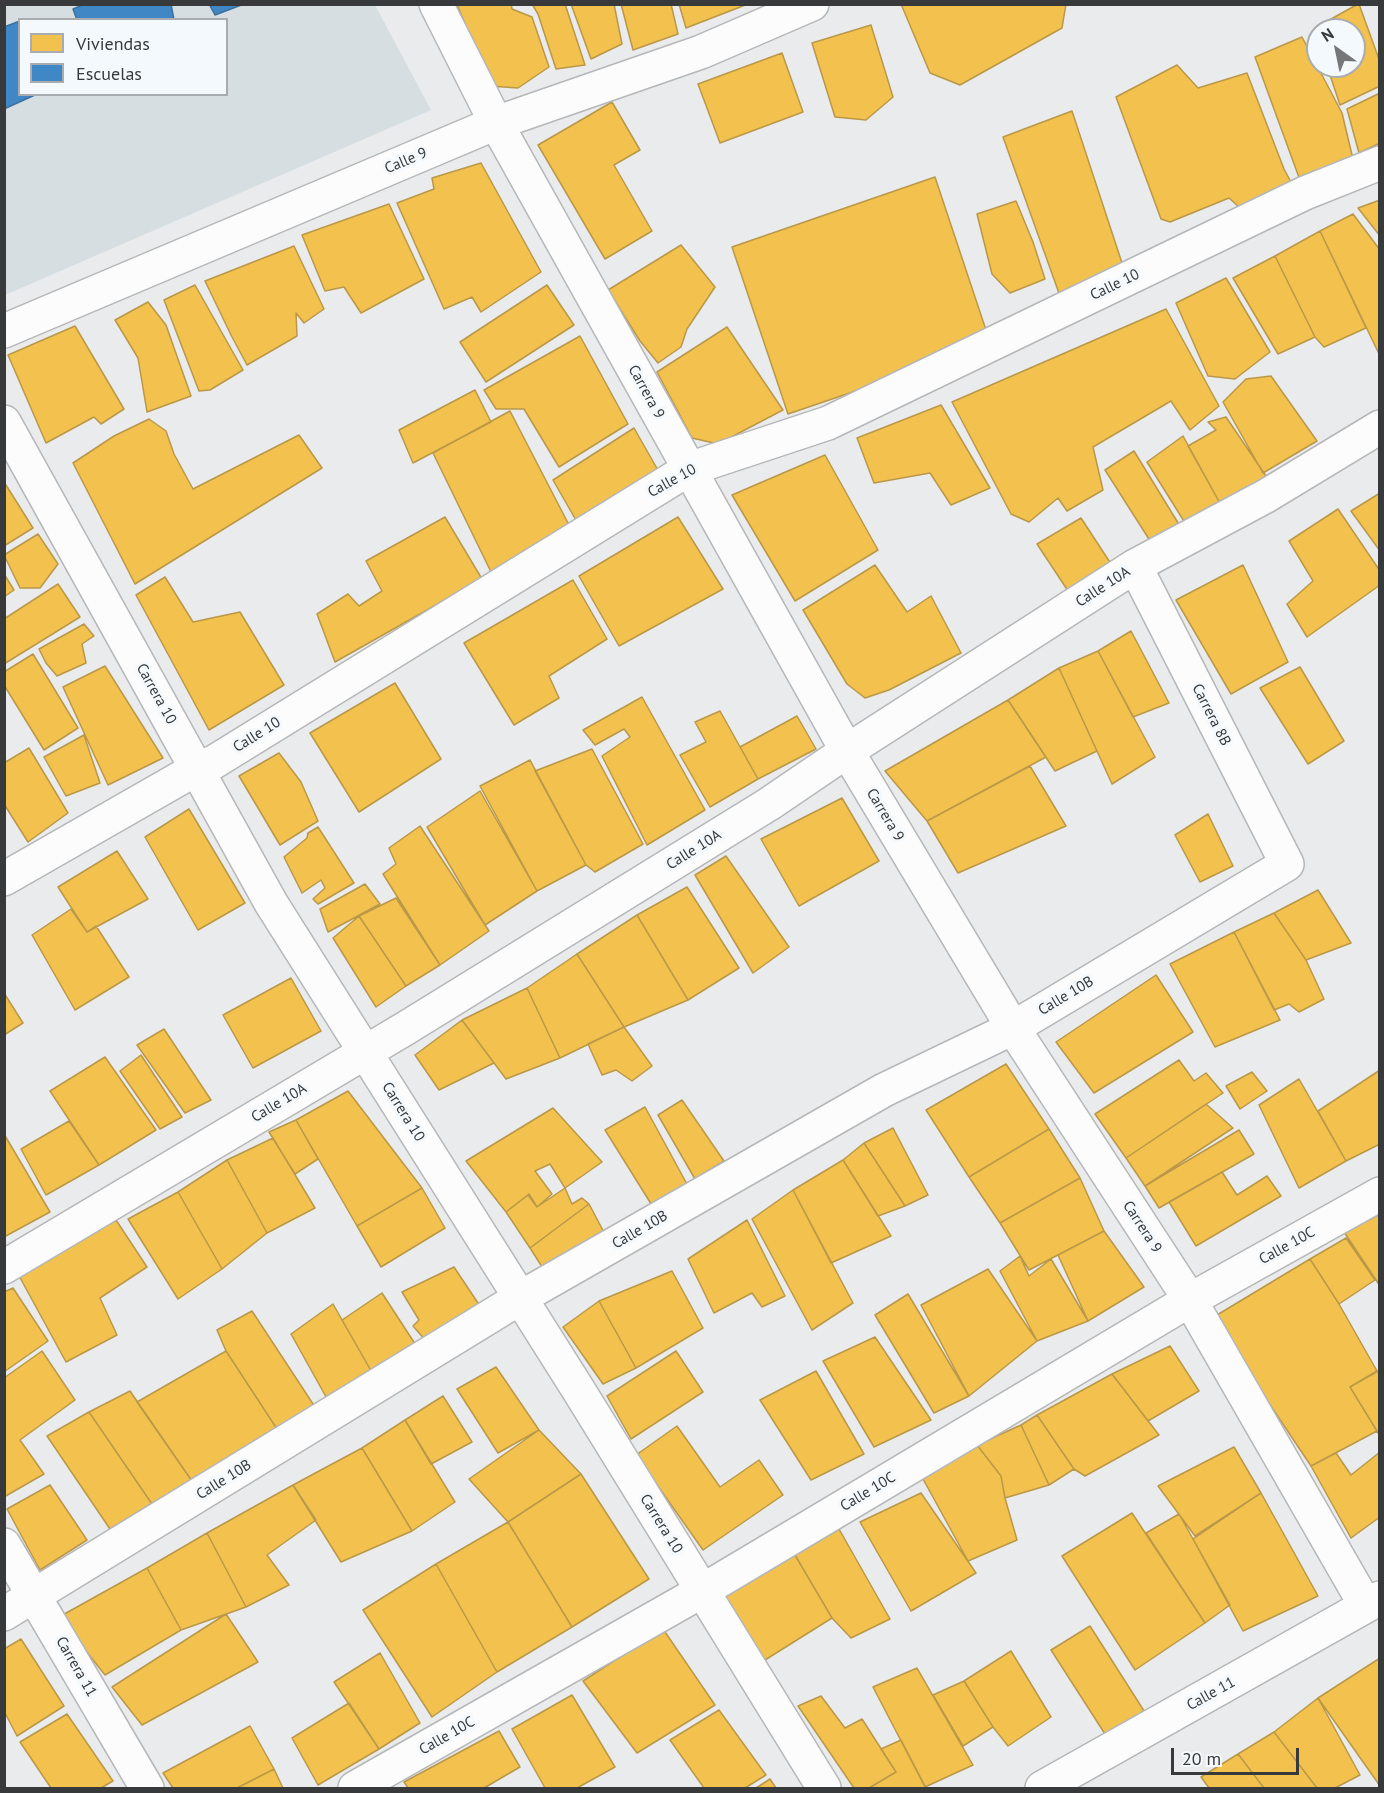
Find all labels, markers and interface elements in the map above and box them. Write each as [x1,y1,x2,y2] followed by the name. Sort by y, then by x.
[18,18,228,96] legend
[1306,18,1366,78] north arrow
[1317,23,1337,46] text: N
[76,32,150,55] text: Viviendas
[76,62,142,85] text: Escuelas
[382,144,430,178] street label: Calle 9
[1087,265,1143,305] street label: Calle 10
[624,362,668,422] street label: Carrera 9
[645,460,699,502] street label: Calle 10
[1072,563,1134,611] street label: Calle 10A
[132,661,180,727] street label: Carrera 10
[1188,681,1234,749] street label: Carrera 8B
[230,713,284,757] street label: Calle 10
[862,785,908,845] street label: Carrera 9
[663,826,725,874] street label: Calle 10A
[1035,973,1097,1019] street label: Calle 10B
[378,1079,428,1145] street label: Carrera 10
[248,1080,310,1126] street label: Calle 10A
[1119,1198,1165,1256] street label: Carrera 9
[609,1207,671,1253] street label: Calle 10B
[1256,1223,1318,1269] street label: Calle 10C
[193,1456,255,1504] street label: Calle 10B
[837,1469,899,1515] street label: Calle 10C
[636,1491,686,1557] street label: Carrera 10
[52,1634,100,1700] street label: Carrera 11
[1184,1673,1238,1715] street label: Calle 11
[416,1713,478,1759] street label: Calle 10C
[1174,1736,1302,1774] scale bar
[1182,1747,1221,1770] text: 20 m

